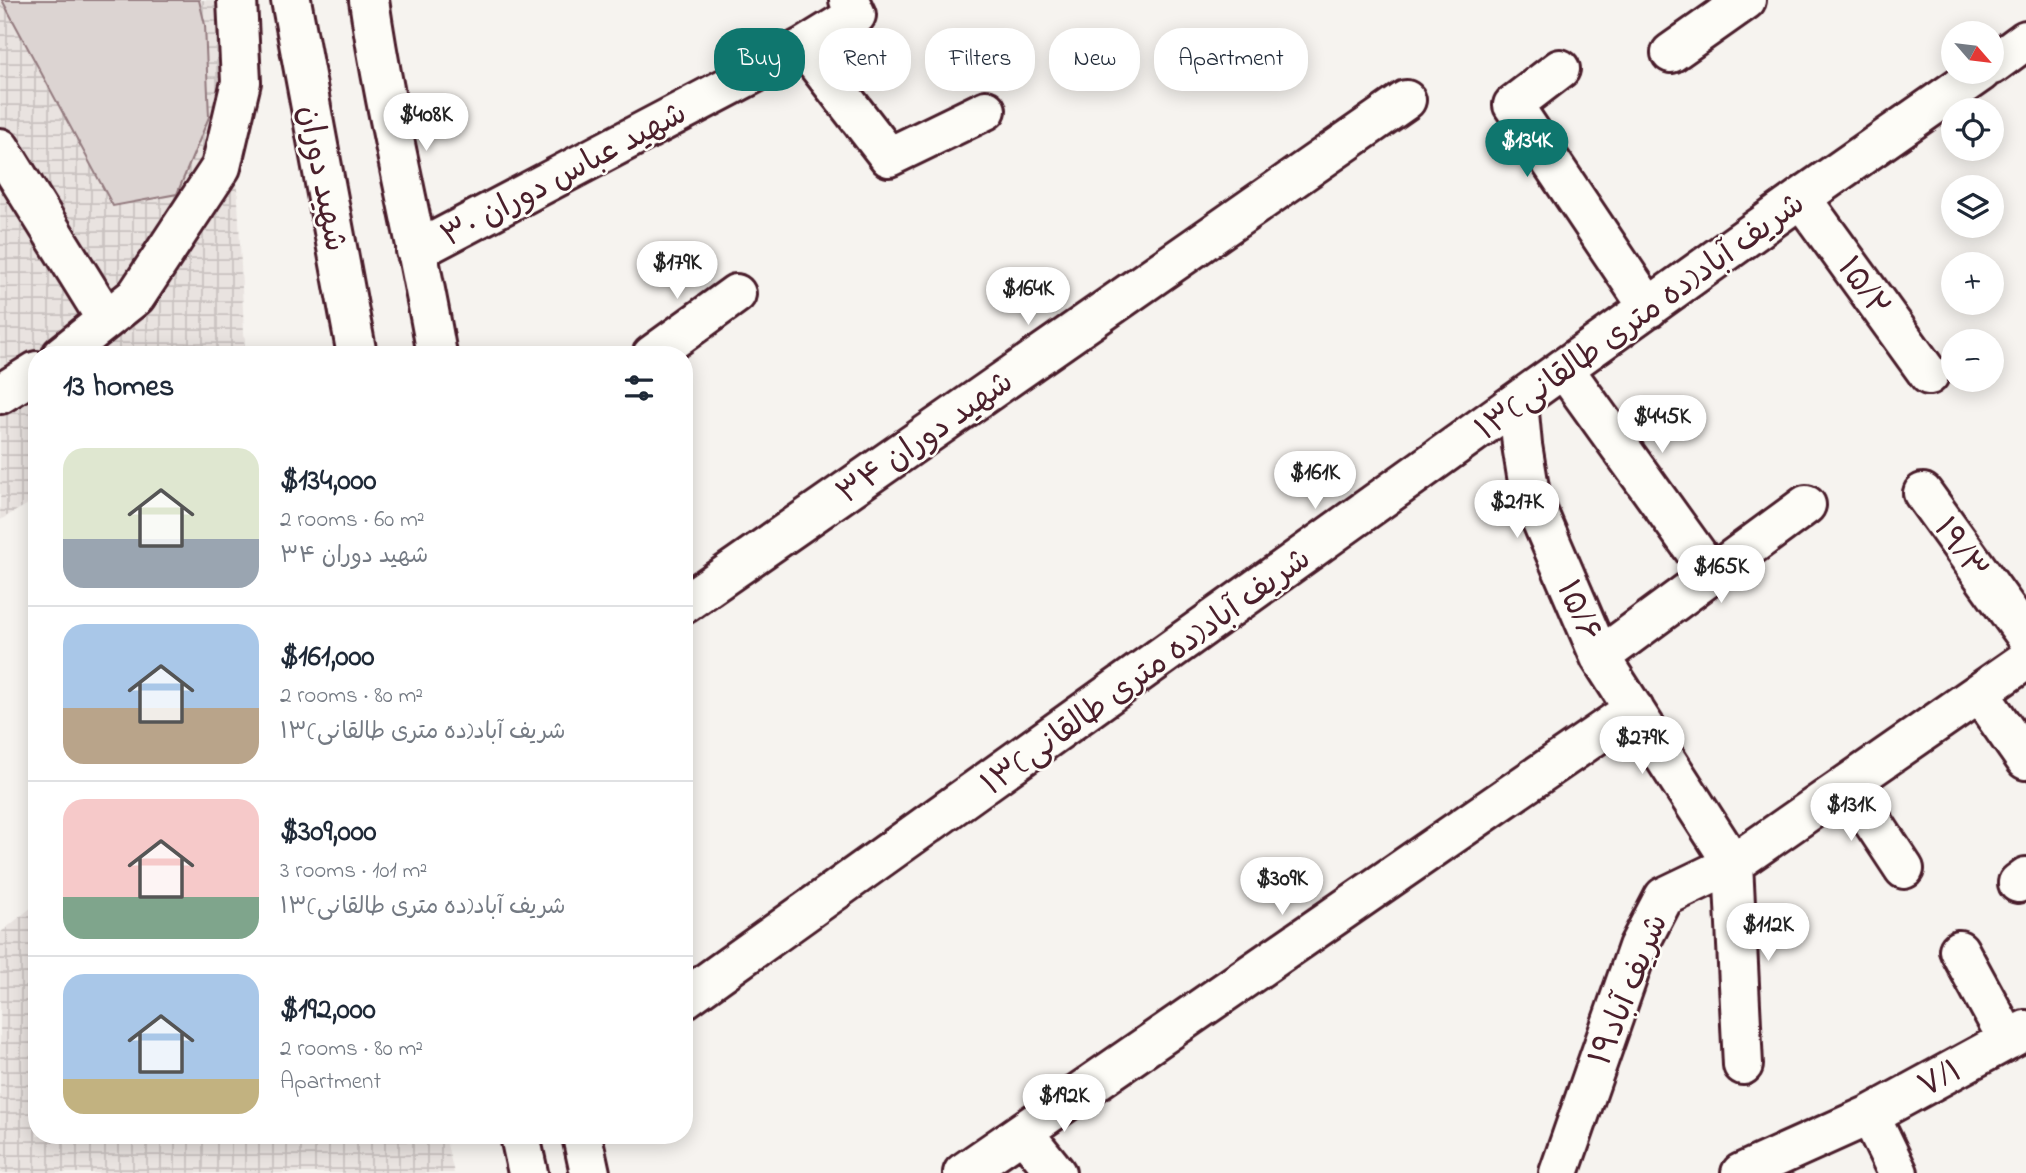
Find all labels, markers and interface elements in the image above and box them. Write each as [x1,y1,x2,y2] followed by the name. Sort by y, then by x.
[1941,21,2004,84] north arrow
[1941,21,2004,392] map controls
[714,28,805,91] chip: Buy
[819,28,911,91] chip: Rent
[925,28,1035,91] chip: Filters
[1049,28,1140,91] chip: New
[1154,28,1308,91] chip: Apartment
[433,91,696,261] street label: شهید عباس دوران ۳۰
[377,94,475,153] pin: $408K
[1941,98,2004,161] button: locate
[399,99,453,132] text: $408K
[283,101,358,256] street label: شهید دوران
[1478,120,1576,179] pin: $134K
[1501,125,1553,158] text: $134K
[1941,175,2004,238] button: layers
[1467,182,1816,454] street label: ۱۳شریف آباد(ده متری طالقانی)
[628,242,726,301] pin: $179K
[653,247,701,280] text: $179K
[1824,248,1900,328] street label: ۱۵/۲
[1941,252,2004,315] button: +
[979,268,1077,327] pin: $164K
[1002,273,1054,306] text: $164K
[1941,329,2004,392] button: −
[828,360,1024,517] street label: شهید دوران ۳۴
[63,366,174,410] text: 13 homes
[620,369,658,407] icon: filters
[1613,396,1711,455] pin: $445K
[1633,401,1691,434] text: $445K
[1266,452,1364,511] pin: $161K
[1290,457,1340,490] text: $161K
[280,460,376,504] text: $134,000
[119,476,203,560] icon: home
[1468,480,1566,540] pin: $217K
[1490,486,1544,519] text: $217K
[280,504,425,537] text: 2 rooms · 60 m²
[1920,509,1998,591] street label: ۱۹/۳
[973,537,1322,809] street label: ۱۳شریف آباد(ده متری طالقانی)
[280,540,428,573] text: شهید دوران ۳۴
[1672,546,1770,605] pin: $165K
[1693,551,1749,584] text: $165K
[1543,573,1611,650] street label: ۱۵/۶
[280,636,374,680] text: $161,000
[119,652,203,736] icon: home
[280,680,423,713] text: 2 rooms · 80 m²
[280,716,566,749] text: ۱۳شریف آباد(ده متری طالقانی)
[1593,716,1691,776] pin: $279K
[1616,722,1668,755] text: $279K
[1802,784,1900,843] pin: $131K
[1826,789,1876,822] text: $131K
[280,811,377,855] text: $309,000
[119,827,203,911] icon: home
[280,855,427,888] text: 3 rooms · 101 m²
[1233,858,1331,917] pin: $309K
[1256,863,1308,896] text: $309K
[280,891,566,924] text: ۱۳شریف آباد(ده متری طالقانی)
[1719,904,1817,963] pin: $112K
[1579,907,1682,1073] street label: شریف آباد۱۹
[1742,909,1794,942] text: $112K
[280,989,376,1033] text: $192,000
[119,1002,203,1086] icon: home
[280,1033,423,1066] text: 2 rooms · 80 m²
[1910,1049,1971,1111] street label: ۷/۱
[280,1066,381,1099] text: Apartment
[1015,1074,1113,1134] pin: $192K
[1039,1080,1089,1113] text: $192K

